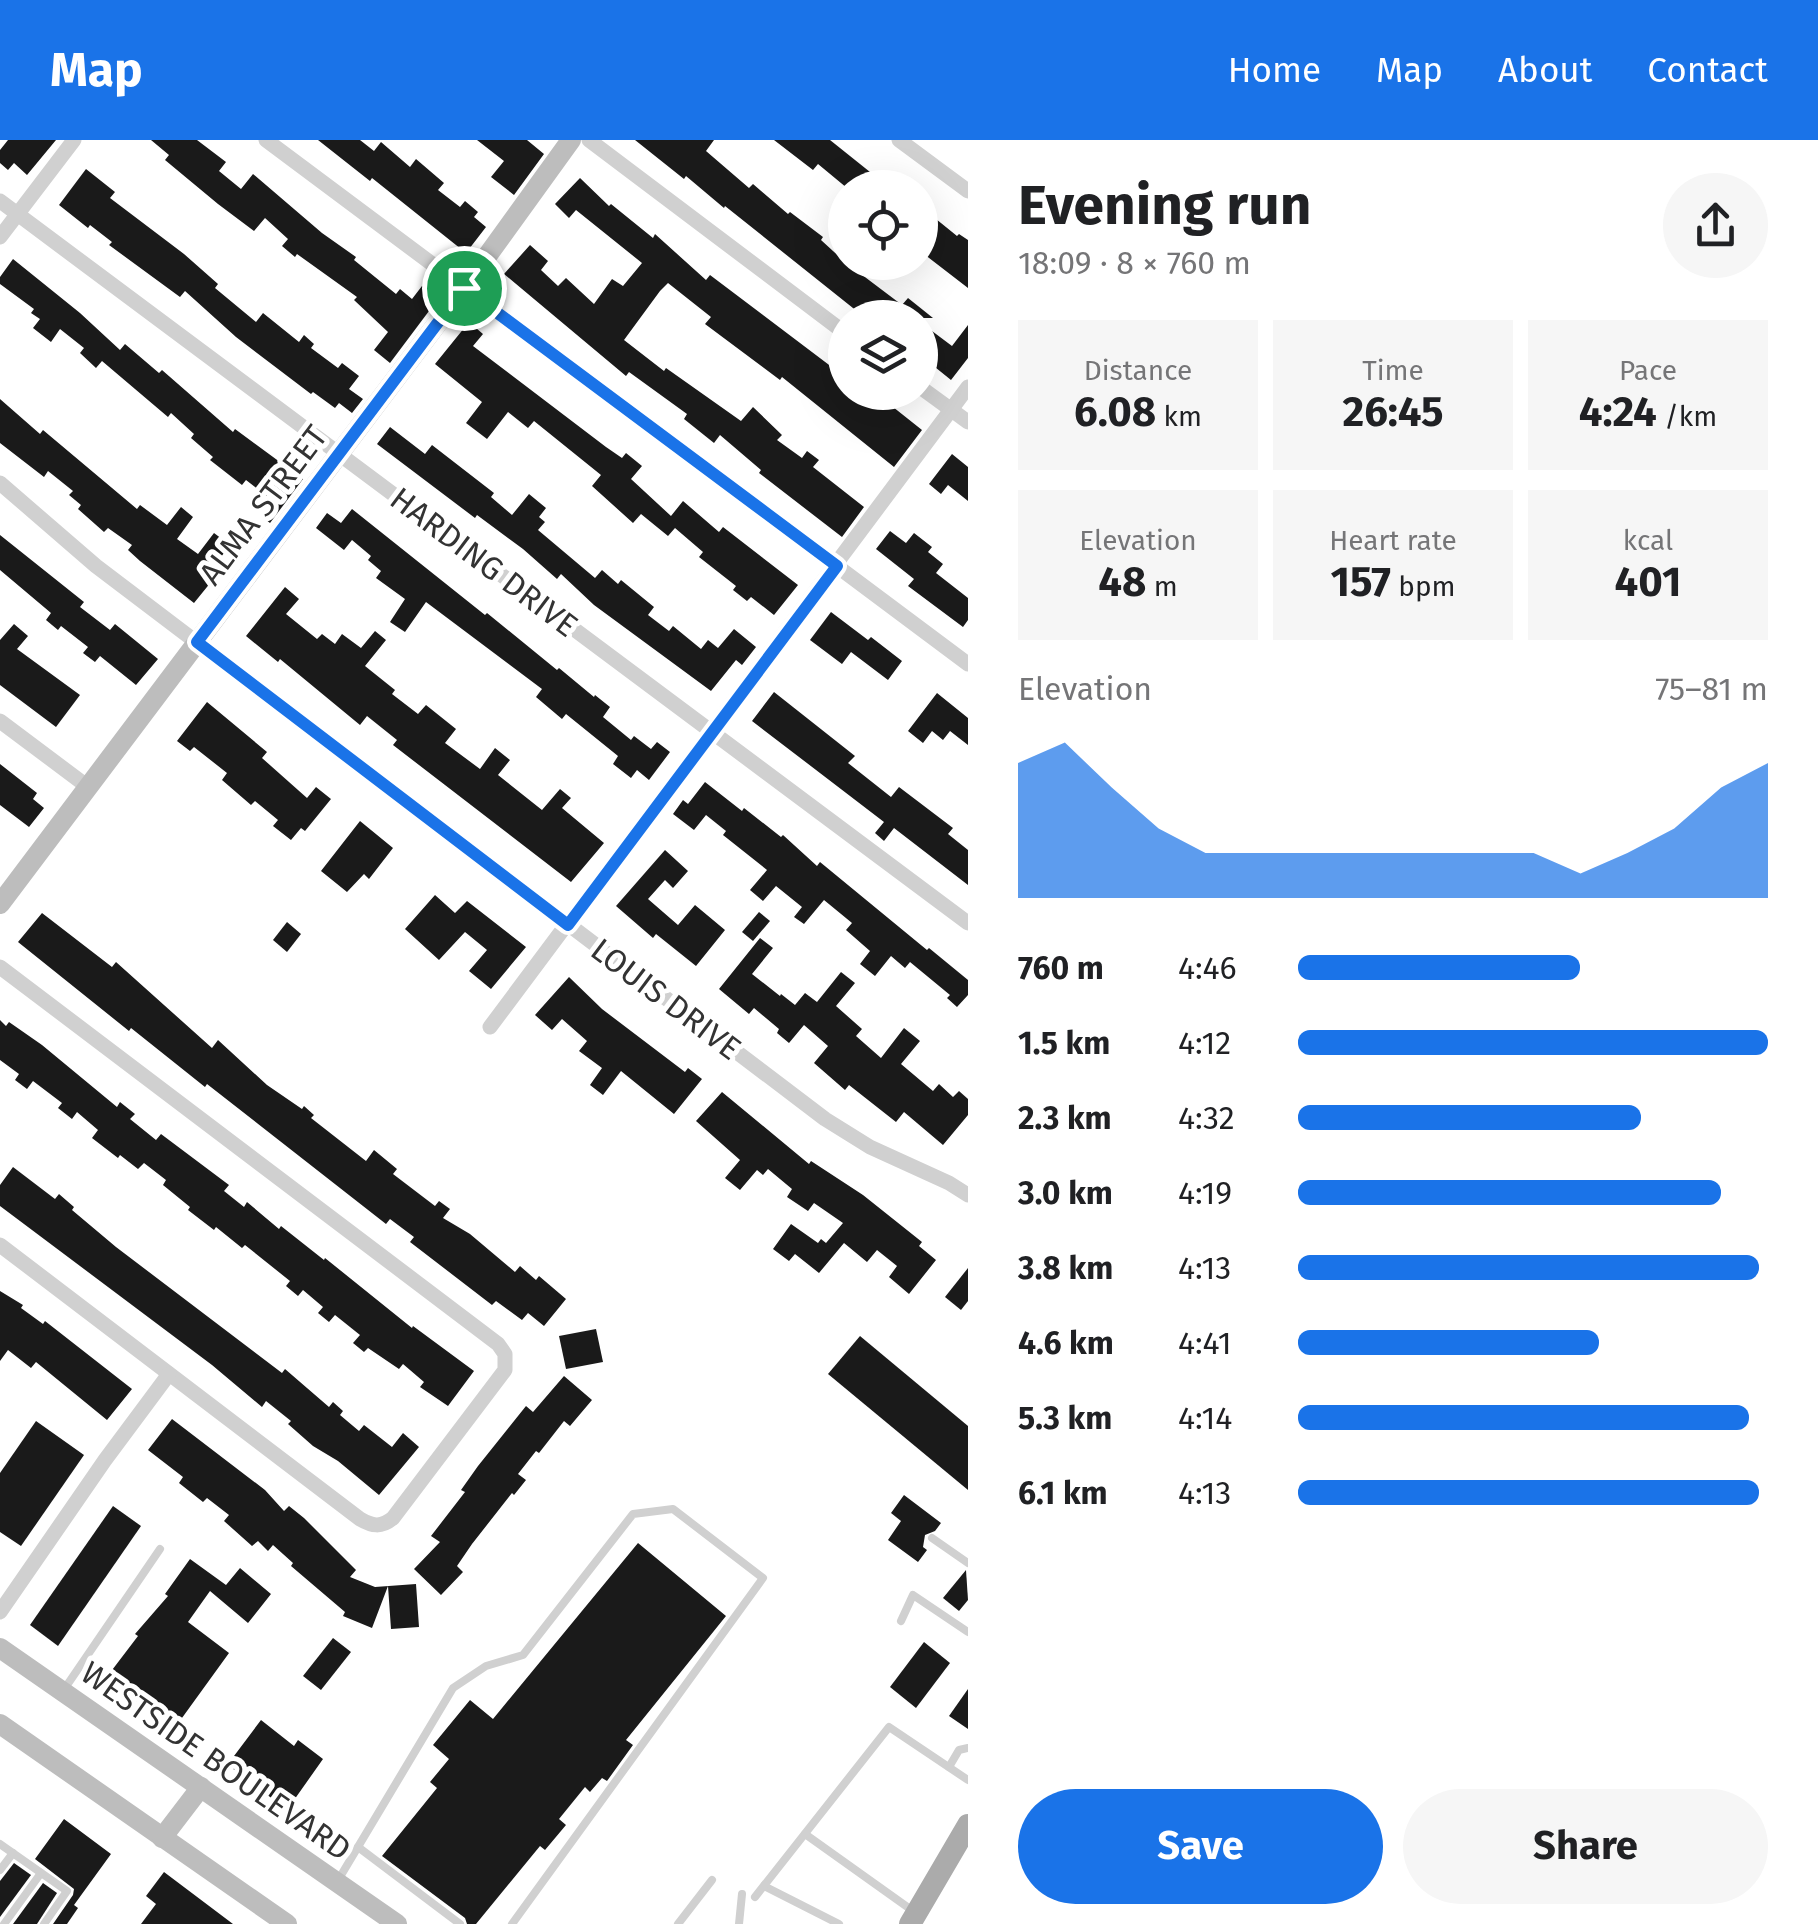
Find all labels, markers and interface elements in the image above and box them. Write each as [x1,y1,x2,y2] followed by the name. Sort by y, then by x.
[50,41,143,99] text: Map
[1228,49,1321,91] text: Home
[1376,49,1443,91] text: Map
[1498,49,1592,91] text: About
[1647,49,1768,91] text: Contact
[828,170,938,410] map controls
[828,170,938,280] button: locate
[1018,173,1312,239] text: Evening run
[1663,173,1768,278] button: share
[1018,244,1251,282] text: 18:09 · 8 × 760 m
[422,246,507,331] pin
[437,261,492,316] icon: arrive
[828,300,938,410] button: layers
[1084,354,1192,387] text: Distance
[1362,354,1424,387] text: Time
[1619,354,1677,387] text: Pace
[1074,387,1156,437] text: 6.08
[1342,387,1444,437] text: 26:45
[1579,387,1657,437] text: 4:24
[1156,400,1202,433] text: km
[1657,400,1717,433] text: /km
[191,418,335,592] street label: ALMA STREET
[383,479,585,645] street label: HARDING DRIVE
[1079,524,1197,557] text: Elevation
[1329,524,1457,557] text: Heart rate
[1623,524,1673,557] text: kcal
[1098,557,1146,607] text: 48
[1330,557,1391,607] text: 157
[1615,557,1681,607] text: 401
[1146,570,1178,603] text: m
[1391,570,1456,603] text: bpm
[1018,670,1152,708] text: Elevation
[1655,670,1768,708] text: 75–81 m
[584,930,748,1068] street label: LOUIS DRIVE
[1018,949,1104,987] text: 760 m
[1178,949,1237,987] text: 4:46
[1018,1024,1110,1062] text: 1.5 km
[1178,1024,1231,1062] text: 4:12
[1018,1099,1112,1137] text: 2.3 km
[1178,1099,1234,1137] text: 4:32
[1018,1174,1113,1212] text: 3.0 km
[1178,1174,1232,1212] text: 4:19
[1018,1249,1113,1287] text: 3.8 km
[1178,1249,1231,1287] text: 4:13
[1018,1324,1114,1362] text: 4.6 km
[1178,1324,1232,1362] text: 4:41
[1018,1399,1112,1437] text: 5.3 km
[1178,1399,1232,1437] text: 4:14
[1018,1474,1108,1512] text: 6.1 km
[1178,1474,1231,1512] text: 4:13
[74,1654,358,1868] street label: WESTSIDE BOULEVARD
[1018,1789,1383,1904] button: Save
[1403,1789,1768,1904] button: Share

